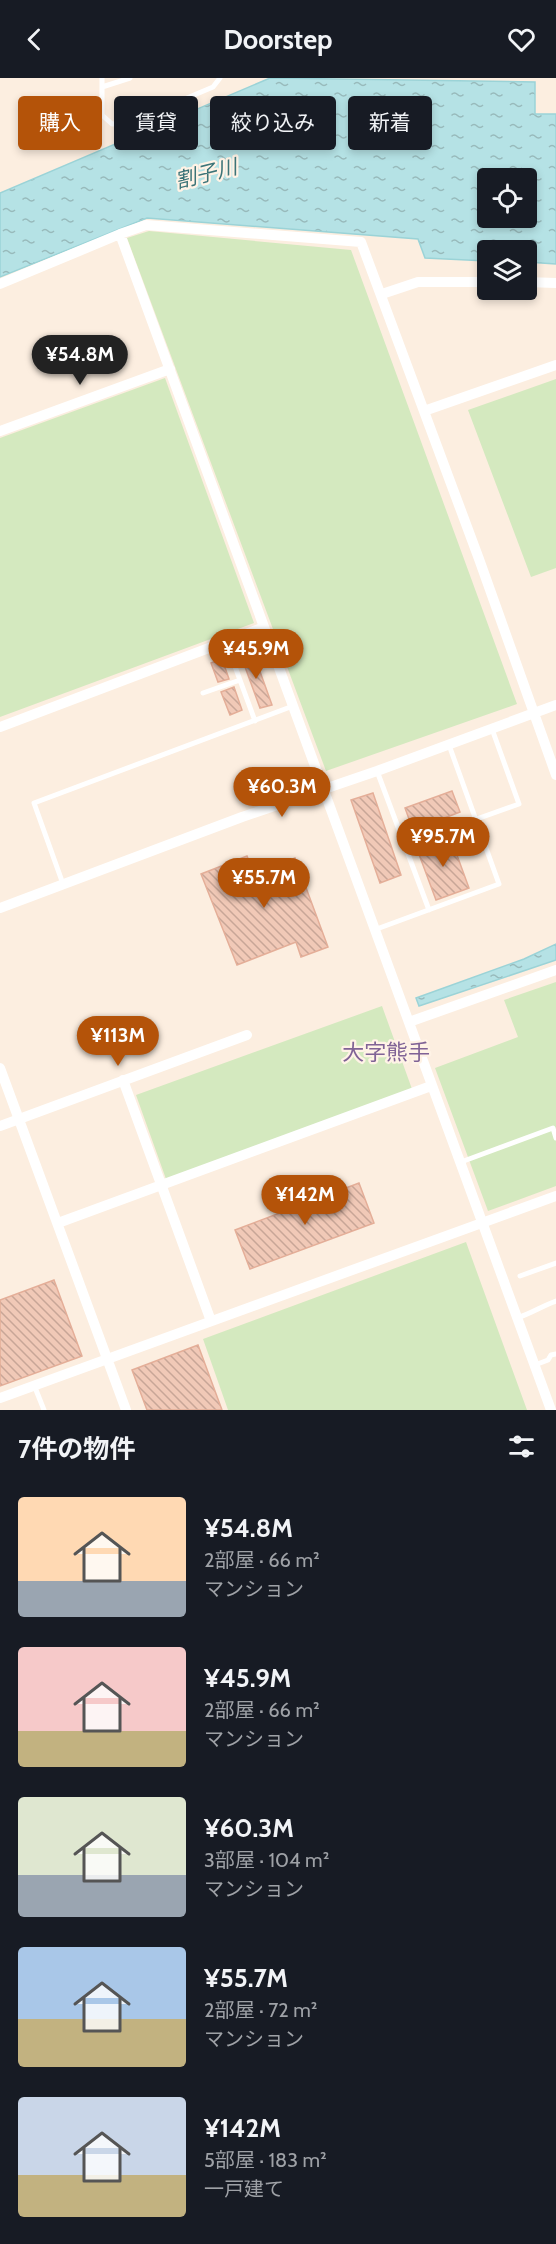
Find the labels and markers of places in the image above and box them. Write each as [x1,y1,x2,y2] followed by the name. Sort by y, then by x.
[31,335,129,386] pin: ¥54.8M
[207,629,305,680] pin: ¥45.9M
[233,767,331,818] pin: ¥60.3M
[394,817,492,868] pin: ¥95.7M
[215,858,313,909] pin: ¥55.7M
[76,1016,160,1067] pin: ¥113M
[263,1175,347,1226] pin: ¥142M

